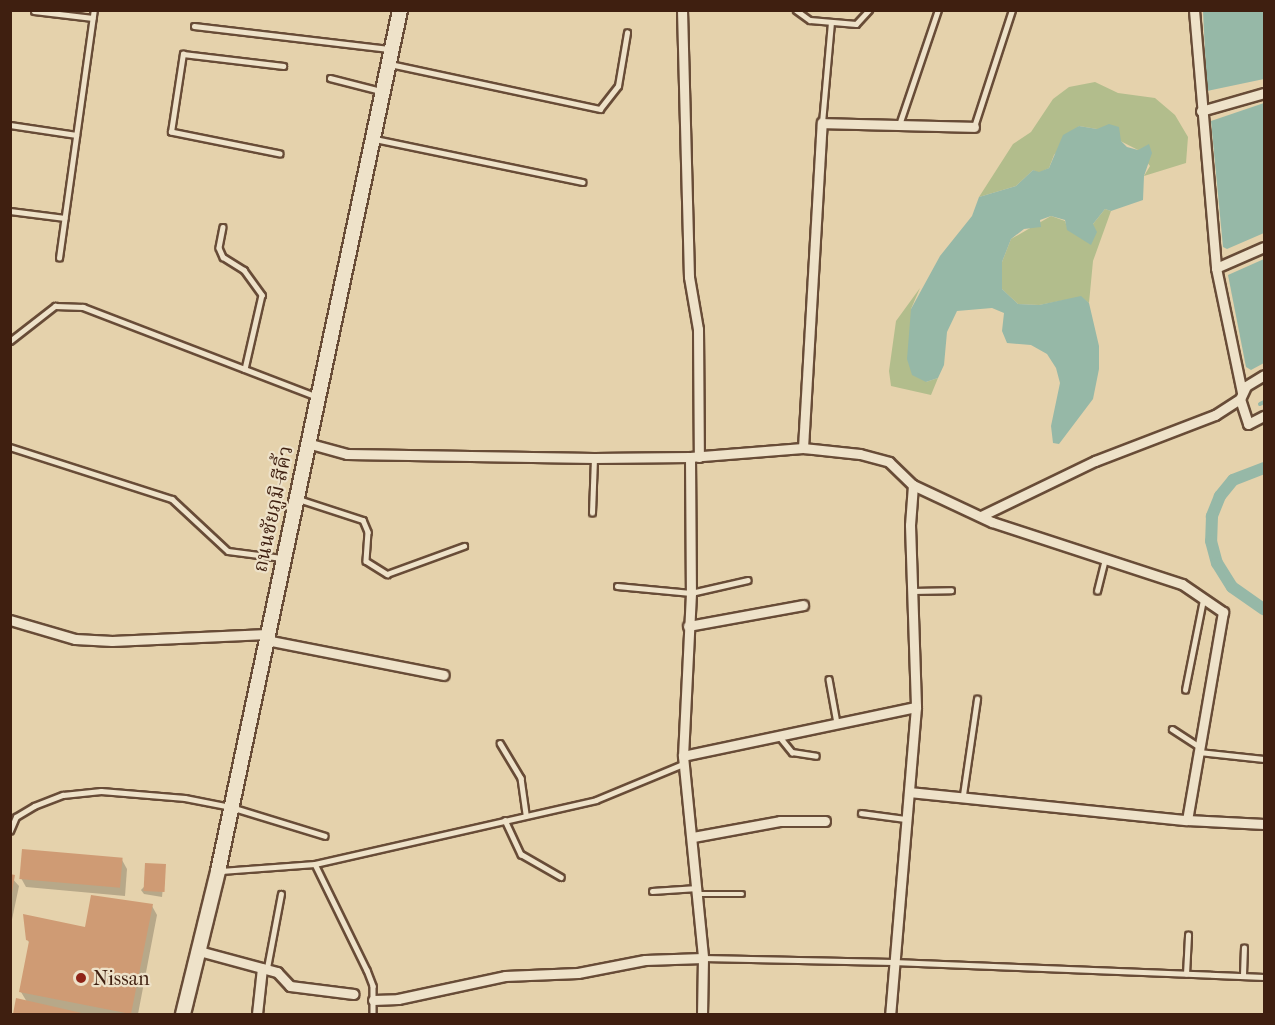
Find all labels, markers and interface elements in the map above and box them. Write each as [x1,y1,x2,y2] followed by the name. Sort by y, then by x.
[248,444,298,574] street label: ถนนชัยภูมิ-สีคิ้ว
[93,966,149,990] place label: Nissan
[74,971,88,985] marker: Nissan

